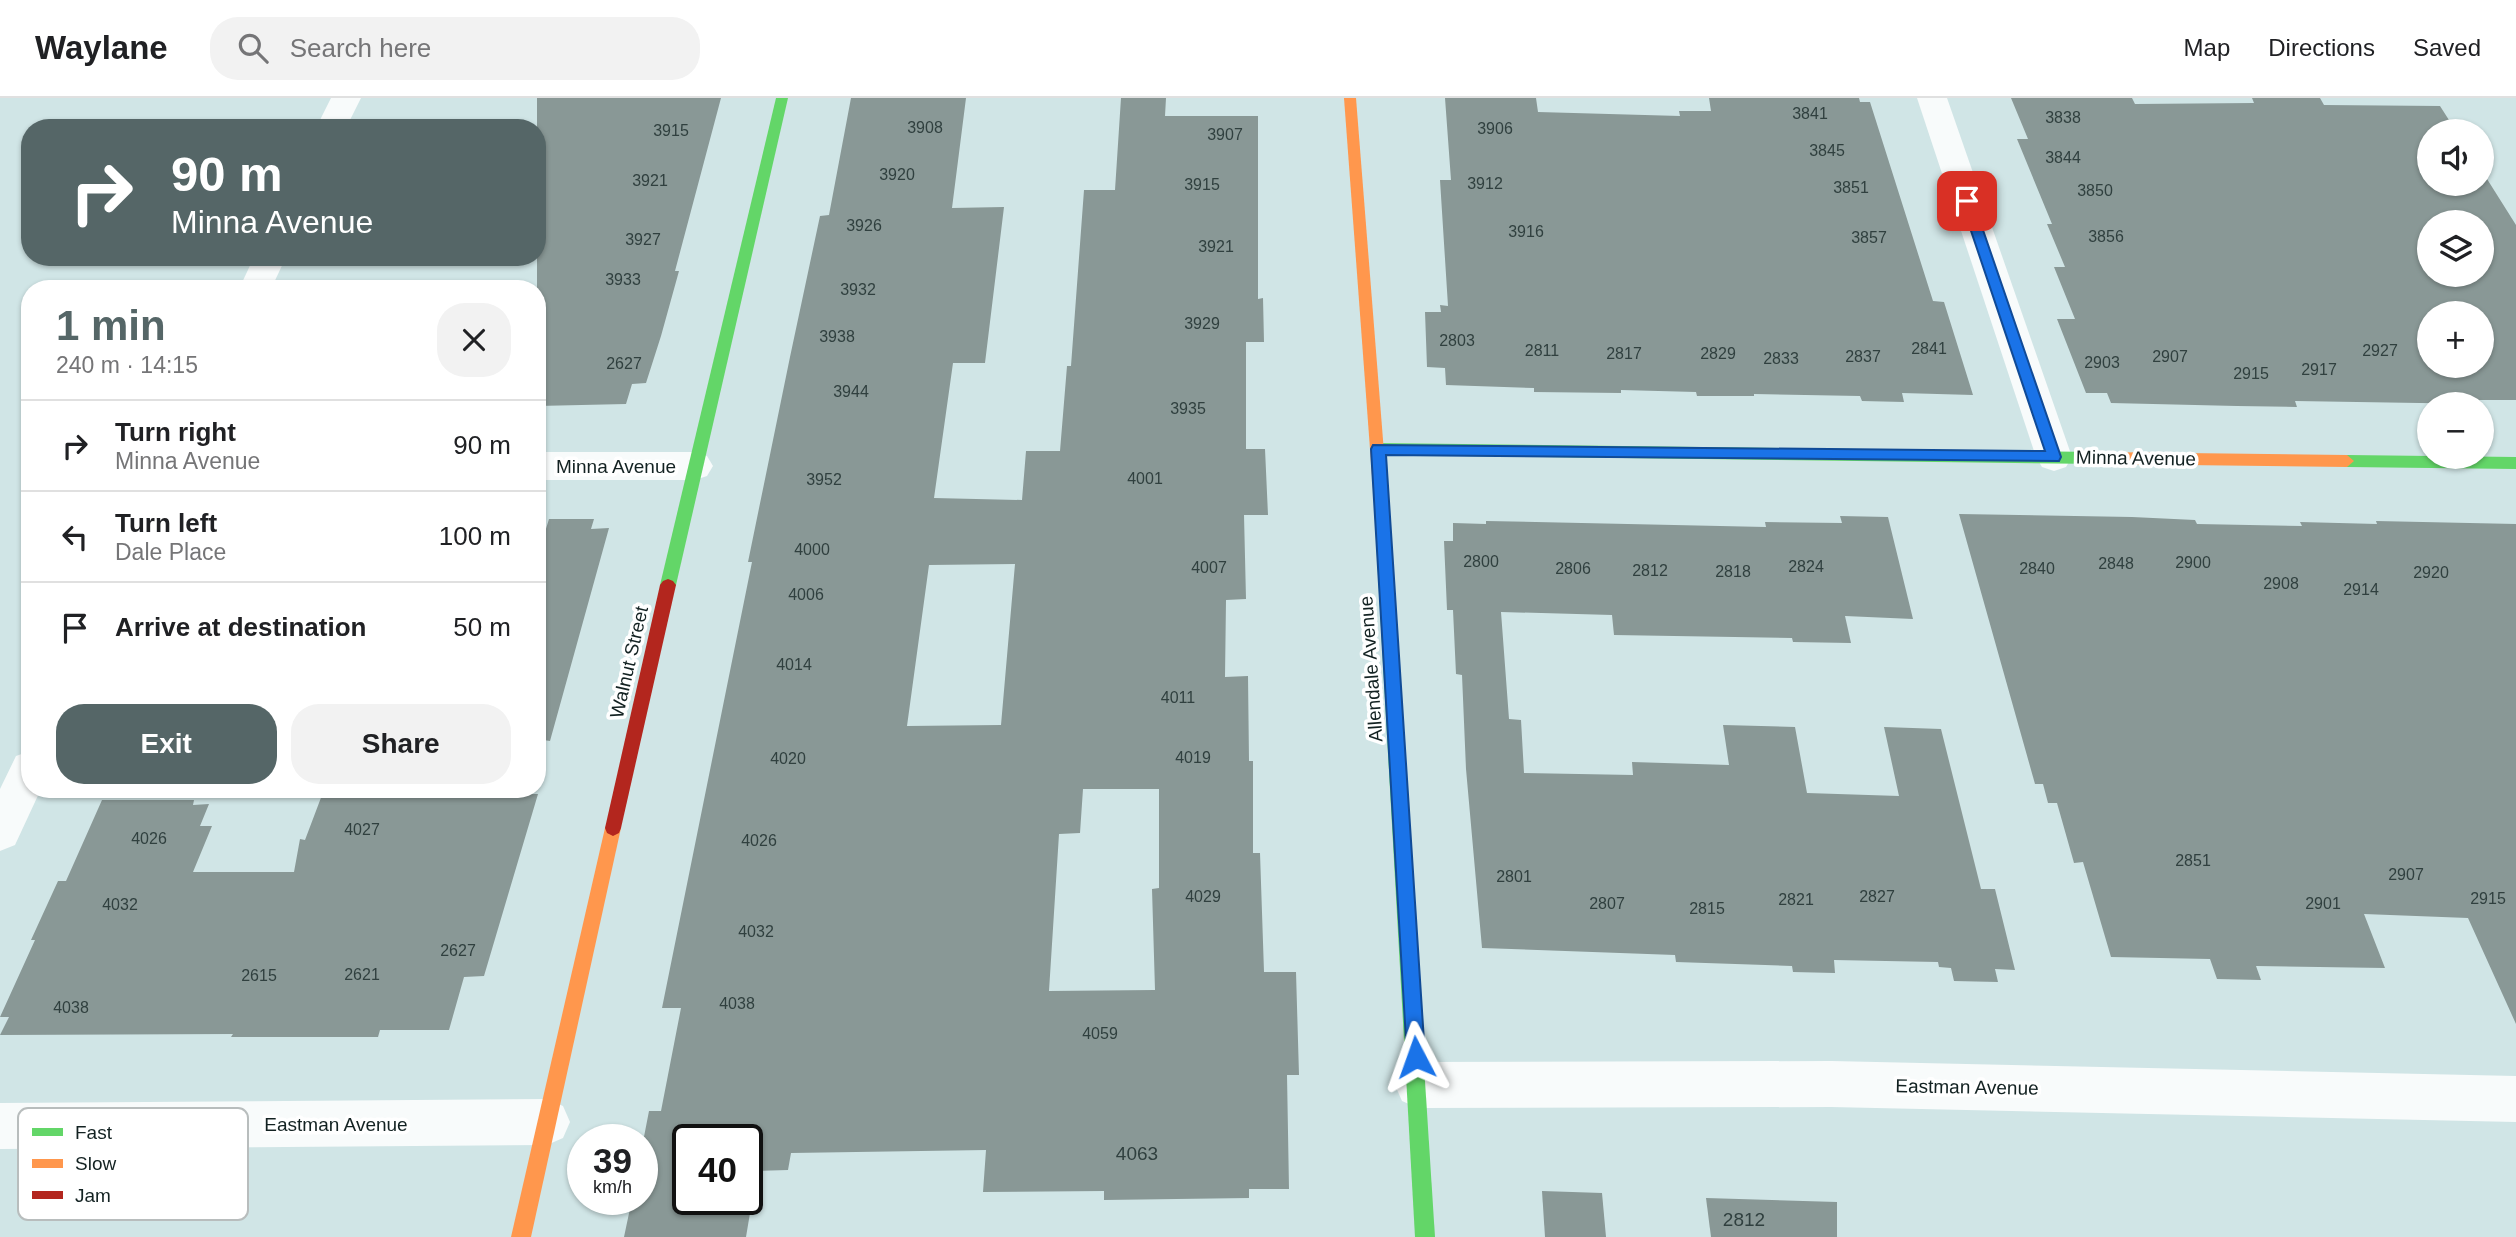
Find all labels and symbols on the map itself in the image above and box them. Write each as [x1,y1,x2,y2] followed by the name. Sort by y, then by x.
[1792,105,1828,122] house number: 3841
[2045,109,2081,126] house number: 3838
[907,119,943,136] house number: 3908
[1477,120,1513,137] house number: 3906
[653,122,689,139] house number: 3915
[1207,126,1243,143] house number: 3907
[1809,142,1845,159] house number: 3845
[2045,149,2081,166] house number: 3844
[879,166,915,183] house number: 3920
[1937,171,1997,231] pin
[632,172,668,189] house number: 3921
[1467,175,1503,192] house number: 3912
[1184,176,1220,193] house number: 3915
[1833,179,1869,196] house number: 3851
[2077,182,2113,199] house number: 3850
[846,217,882,234] house number: 3926
[1508,223,1544,240] house number: 3916
[2088,228,2124,245] house number: 3856
[1851,229,1887,246] house number: 3857
[625,231,661,248] house number: 3927
[1198,238,1234,255] house number: 3921
[605,271,641,288] house number: 3933
[840,281,876,298] house number: 3932
[1184,315,1220,332] house number: 3929
[819,328,855,345] house number: 3938
[1439,332,1475,349] house number: 2803
[1911,340,1947,357] house number: 2841
[1525,342,1559,359] house number: 2811
[2362,342,2398,359] house number: 2927
[1606,345,1642,362] house number: 2817
[1700,345,1736,362] house number: 2829
[1845,348,1881,365] house number: 2837
[2152,348,2188,365] house number: 2907
[1763,350,1799,367] house number: 2833
[2084,354,2120,371] house number: 2903
[606,355,642,372] house number: 2627
[2301,361,2337,378] house number: 2917
[2233,365,2269,382] house number: 2915
[833,383,869,400] house number: 3944
[1170,400,1206,417] house number: 3935
[2076,446,2196,470] street label: Minna Avenue
[556,456,676,477] street label: Minna Avenue
[1127,470,1163,487] house number: 4001
[806,471,842,488] house number: 3952
[794,541,830,558] house number: 4000
[1463,553,1499,570] house number: 2800
[2175,554,2211,571] house number: 2900
[2098,555,2134,572] house number: 2848
[1788,558,1824,575] house number: 2824
[1191,559,1227,576] house number: 4007
[1555,560,1591,577] house number: 2806
[2019,560,2055,577] house number: 2840
[1632,562,1668,579] house number: 2812
[1715,563,1751,580] house number: 2818
[2413,564,2449,581] house number: 2920
[2263,575,2299,592] house number: 2908
[2343,581,2379,598] house number: 2914
[788,586,824,603] house number: 4006
[1355,595,1387,743] street label: Allendale Avenue
[606,603,652,720] street label: Walnut Street
[776,656,812,673] house number: 4014
[1161,689,1195,706] house number: 4011
[1175,749,1211,766] house number: 4019
[770,750,806,767] house number: 4020
[344,821,380,838] house number: 4027
[131,830,167,847] house number: 4026
[741,832,777,849] house number: 4026
[2175,852,2211,869] house number: 2851
[2388,866,2424,883] house number: 2907
[1496,868,1532,885] house number: 2801
[1185,888,1221,905] house number: 4029
[1859,888,1895,905] house number: 2827
[2470,890,2506,907] house number: 2915
[1778,891,1814,908] house number: 2821
[1589,895,1625,912] house number: 2807
[2305,895,2341,912] house number: 2901
[102,896,138,913] house number: 4032
[1689,900,1725,917] house number: 2815
[738,923,774,940] house number: 4032
[440,942,476,959] house number: 2627
[344,966,380,983] house number: 2621
[241,967,277,984] house number: 2615
[719,995,755,1012] house number: 4038
[53,999,89,1016] house number: 4038
[1379,1020,1453,1094] position arrow
[1082,1025,1118,1042] house number: 4059
[1895,1075,2039,1099] street label: Eastman Avenue
[18,1108,248,1220] legend
[264,1114,408,1135] street label: Eastman Avenue
[75,1122,113,1143] text: Fast
[672,1124,763,1215] speed limit sign: 40
[1116,1143,1158,1164] house number: 4063
[75,1153,116,1174] text: Slow
[75,1185,111,1206] text: Jam
[1723,1209,1765,1230] house number: 2812

